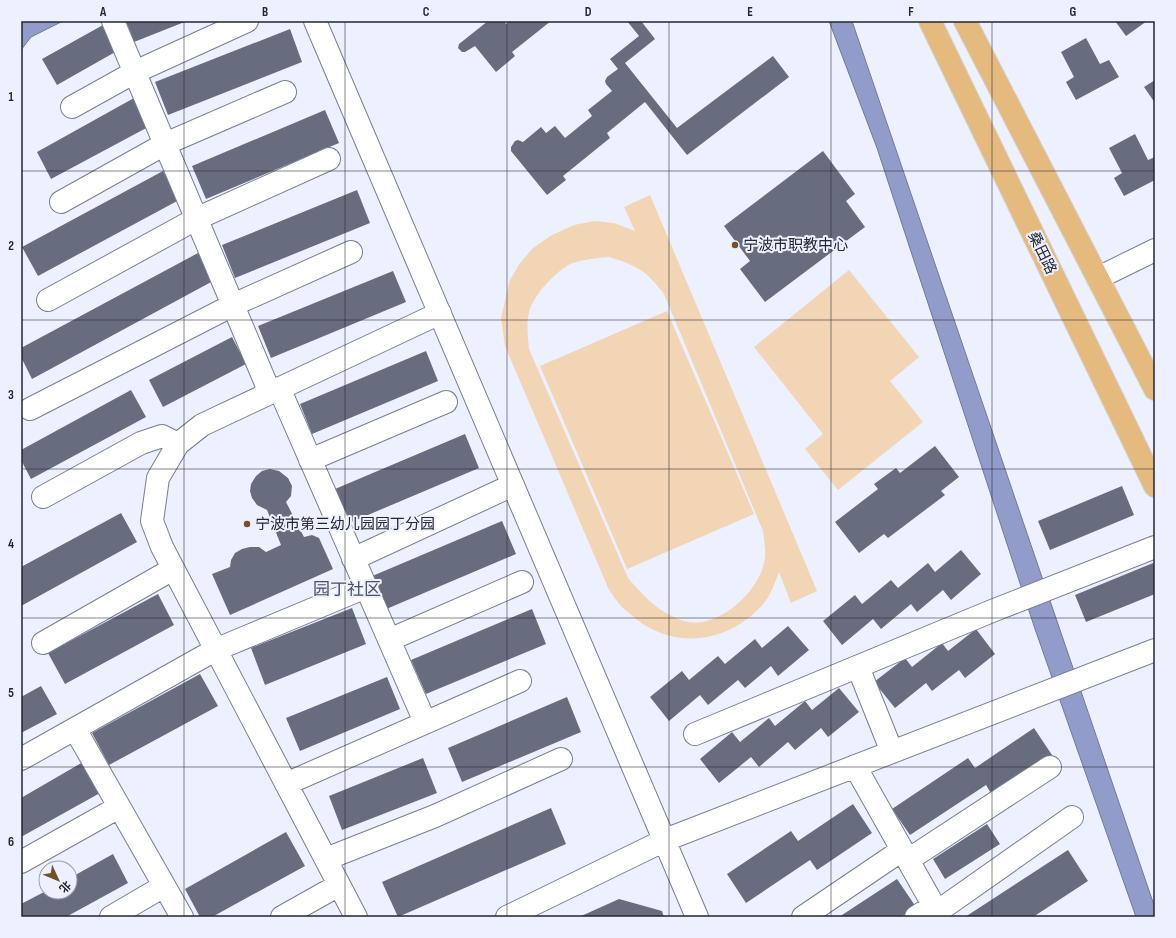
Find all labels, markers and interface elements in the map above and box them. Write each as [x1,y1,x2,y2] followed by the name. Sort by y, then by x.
[99,4,107,20] text: A
[262,4,268,20] text: B
[423,4,430,20] text: C
[585,4,592,20] text: D
[747,4,753,20] text: E
[908,4,914,20] text: F
[1070,4,1077,20] text: G
[8,89,14,105] text: 1
[1024,229,1060,277] street label: 桑田路
[743,236,848,255] place label: 宁波市职教中心
[8,238,14,254] text: 2
[730,240,740,250] marker: 宁波市职教中心
[8,387,14,403] text: 3
[255,515,435,534] place label: 宁波市第三幼儿园园丁分园
[242,519,252,529] marker: 宁波市第三幼儿园园丁分园
[8,536,14,552] text: 4
[313,580,381,600] district label: 园丁社区
[8,685,14,701] text: 5
[8,834,14,850] text: 6
[38,860,78,900] north arrow
[56,878,73,895] text: 北

